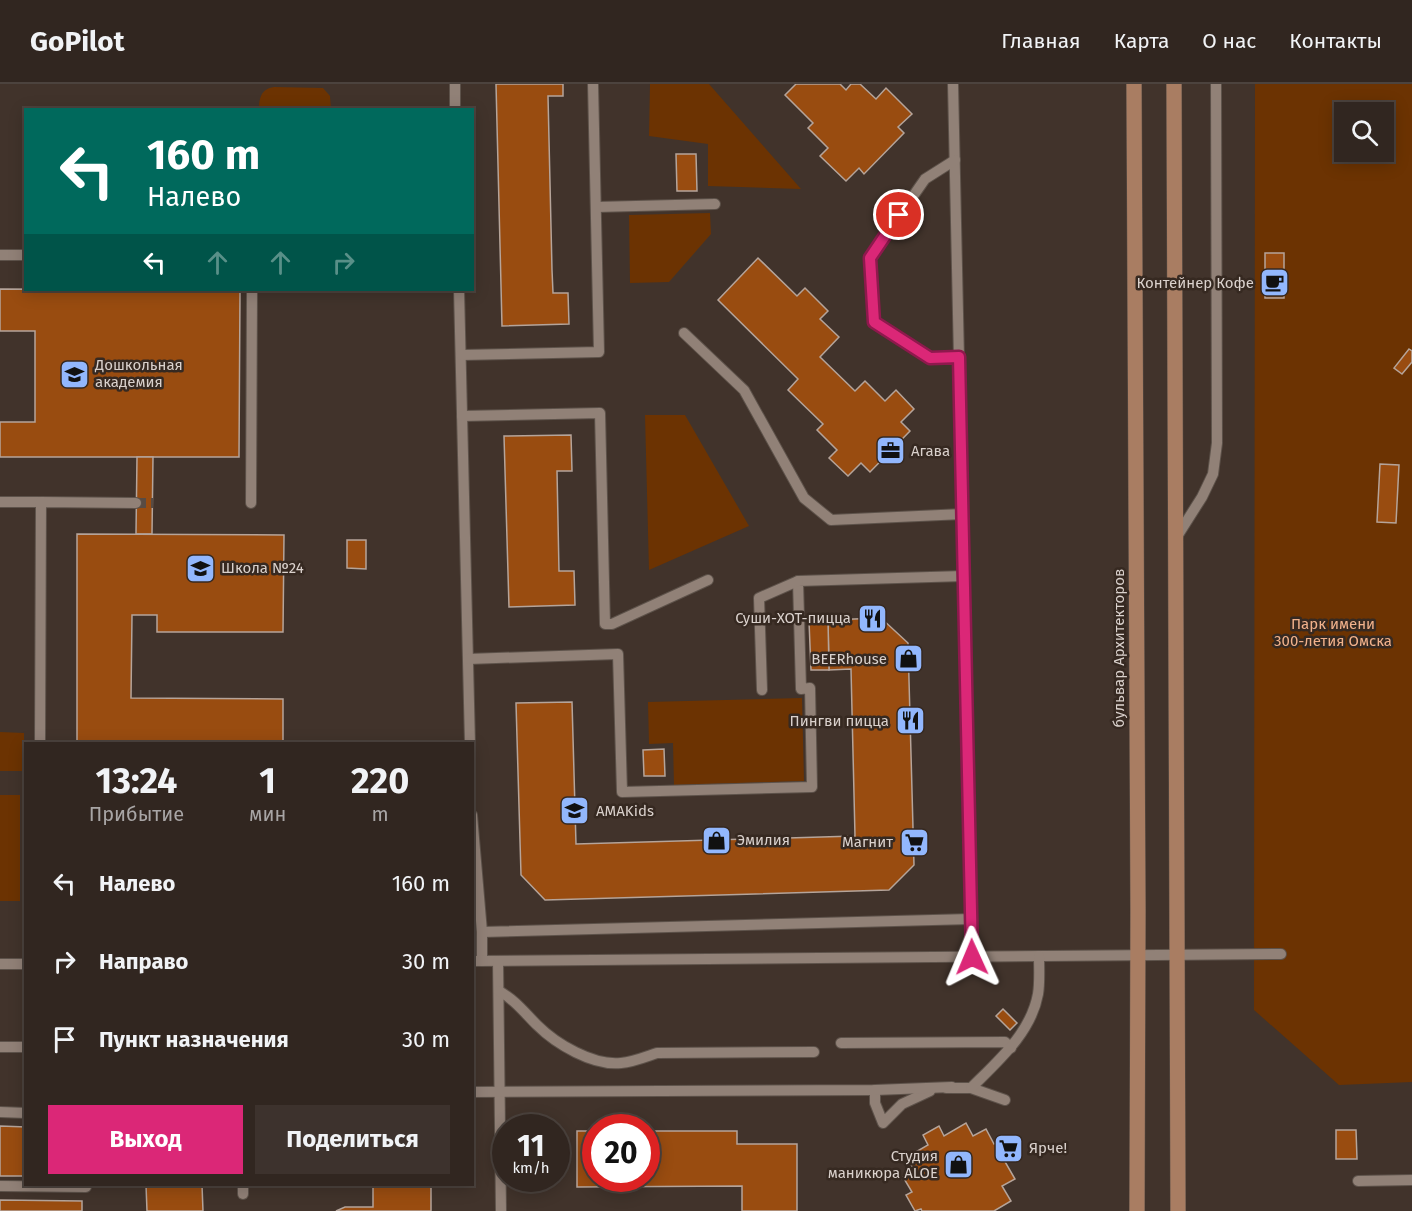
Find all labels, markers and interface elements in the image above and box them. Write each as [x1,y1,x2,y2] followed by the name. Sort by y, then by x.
[30,25,124,58] text: GoPilot
[1001,28,1081,54] text: Главная
[1114,28,1169,54] text: Карта
[1202,28,1256,54] text: О нас
[1289,28,1382,54] text: Контакты
[1334,102,1394,162] map controls
[1334,102,1394,162] button: search
[147,130,260,180] text: 160 m
[48,132,126,210] icon: left
[147,181,241,213] text: Налево
[873,189,924,240] pin
[882,198,915,231] icon: arrive
[138,246,171,279] icon: left
[201,246,234,279] icon: ahead
[264,246,297,279] icon: ahead
[327,246,360,279] icon: right
[1259,267,1291,299] cafe icon: Контейнер Кофе
[1136,274,1254,292] place label: Контейнер Кофе
[94,356,183,391] place label: Дошкольная академия
[58,358,90,390] school or university icon: Дошкольная академия
[874,435,906,467] office icon: Агава
[911,442,950,460] place label: Агава
[184,552,216,584] school or university icon: Школа №24
[221,559,304,577] place label: Школа №24
[1110,569,1128,727] street label: бульвар Архитекторов
[856,602,888,634] restaurant icon: Суши-ХОТ-пицца
[735,609,851,627] place label: Суши-ХОТ-пицца
[1274,615,1392,650] park label: Парк имени 300-летия Омска
[892,643,924,675] shop icon: BEERhouse
[811,650,887,668] place label: BEERhouse
[894,705,926,737] restaurant icon: Пингви пицца
[790,712,889,730] place label: Пингви пицца
[95,759,177,803] text: 13:24
[259,759,276,803] text: 1
[351,759,409,803] text: 220
[559,795,591,827] school or university icon: AMAKids
[89,802,184,826] text: Прибытие
[249,802,286,826] text: мин
[372,802,389,826] text: m
[596,802,654,820] place label: AMAKids
[700,824,732,856] shop icon: Эмилия
[898,826,930,858] supermarket icon: Магнит
[737,831,790,849] place label: Эмилия
[842,833,893,851] place label: Магнит
[48,867,81,900] icon: left
[99,870,175,897] text: Налево
[392,870,450,897] text: 160 m
[940,925,1004,989] position arrow
[48,945,81,978] icon: right
[99,948,188,975] text: Направо
[402,948,450,975] text: 30 m
[48,1023,81,1056] icon: arrive
[99,1026,289,1053] text: Пункт назначения
[402,1026,450,1053] text: 30 m
[48,1105,243,1174] button: Выход
[255,1105,450,1174] button: Поделиться
[582,1114,660,1192] speed limit sign: 20
[517,1128,545,1164] text: 11
[992,1132,1024,1164] supermarket icon: Ярче!
[1029,1139,1067,1157] place label: Ярче!
[828,1147,938,1182] place label: Студия маникюра ALOE
[943,1149,975,1181] shop icon: Студия маникюра ALOE
[512,1159,550,1177] text: km/h

